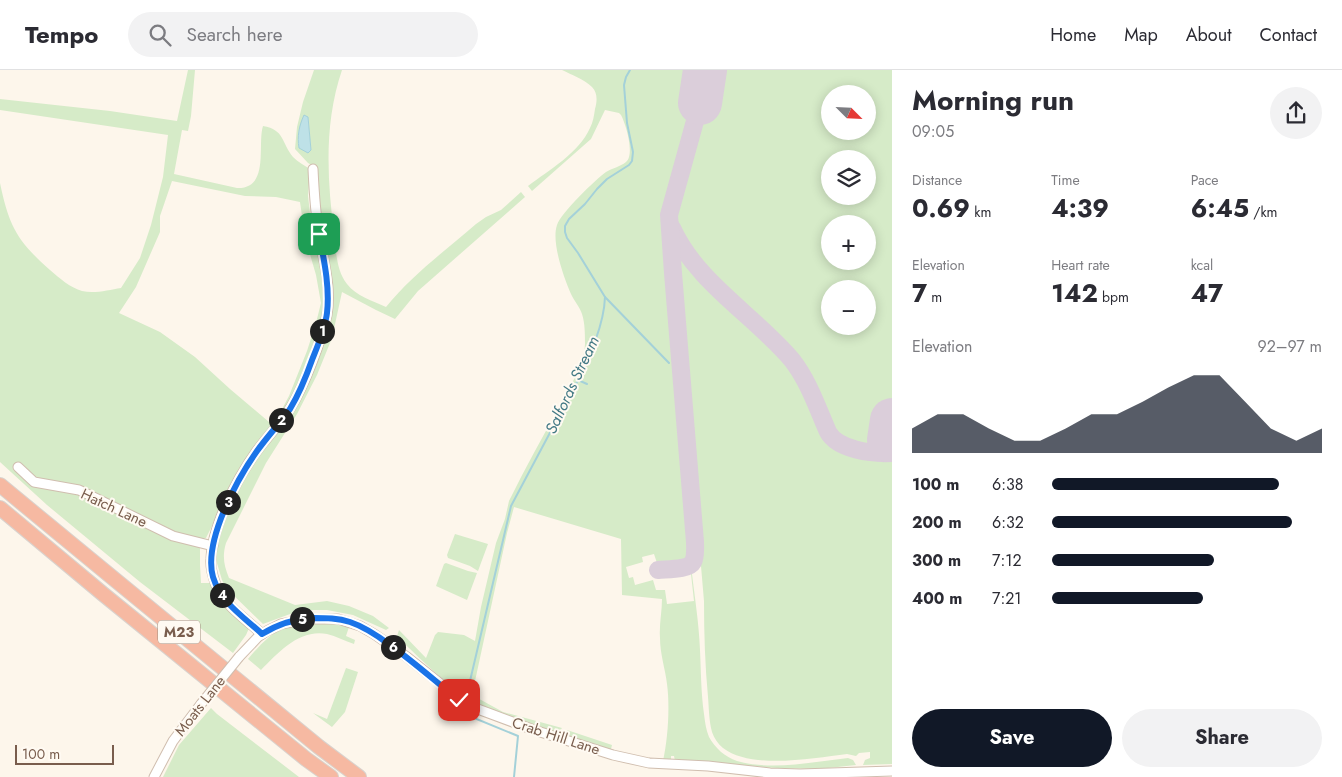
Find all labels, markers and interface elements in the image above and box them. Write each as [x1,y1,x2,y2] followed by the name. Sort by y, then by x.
[128,12,478,57] search box
[25,17,98,52] text: Tempo
[146,21,174,49] icon: search
[186,21,283,48] text: Search here
[1050,22,1096,48] text: Home
[1124,22,1158,48] text: Map
[1186,22,1231,48] text: About
[1259,22,1317,48] text: Contact
[912,80,1074,121] text: Morning run
[821,85,876,140] north arrow
[821,85,876,335] map controls
[1270,87,1322,139] button: share
[912,120,954,143] text: 09:05
[821,150,876,205] button: layers
[912,170,962,190] text: Distance
[1051,170,1080,190] text: Time
[1191,170,1219,190] text: Pace
[912,190,970,226] text: 0.69
[1051,190,1109,226] text: 4:39
[1191,190,1249,226] text: 6:45
[970,202,991,222] text: km
[1249,202,1278,222] text: /km
[298,213,340,255] pin
[821,215,876,270] button: +
[305,220,333,248] icon: arrive
[912,255,965,275] text: Elevation
[1051,255,1110,275] text: Heart rate
[1191,255,1213,275] text: kcal
[912,275,927,311] text: 7
[1051,275,1098,311] text: 142
[1191,275,1223,311] text: 47
[821,280,876,335] button: −
[927,287,942,307] text: m
[1098,287,1129,307] text: bpm
[310,318,334,344] pin: 1
[319,321,326,341] text: 1
[539,332,605,438] water label: Salfords Stream
[912,335,972,358] text: Elevation
[1257,335,1322,358] text: 92–97 m
[268,408,294,432] pin: 2
[277,410,286,430] text: 2
[912,473,959,496] text: 100 m
[992,473,1024,496] text: 6:38
[77,483,151,533] street label: Hatch Lane
[216,490,240,514] pin: 3
[224,492,233,512] text: 3
[912,511,962,534] text: 200 m
[992,511,1024,534] text: 6:32
[912,549,961,572] text: 300 m
[992,549,1022,572] text: 7:12
[210,582,234,608] pin: 4
[218,585,227,605] text: 4
[912,587,962,610] text: 400 m
[992,587,1022,610] text: 7:21
[290,606,314,632] pin: 5
[298,609,307,629] text: 5
[158,620,200,644] road number: M23
[380,634,406,660] pin: 6
[389,637,398,657] text: 6
[169,671,231,741] street label: Moats Lane
[438,679,480,721] pin
[445,686,473,714] icon: check
[912,709,1112,767] button: Save
[1122,709,1322,767] button: Share
[509,711,603,761] street label: Crab Hill Lane
[15,742,114,765] scale bar
[22,744,60,764] text: 100 m

